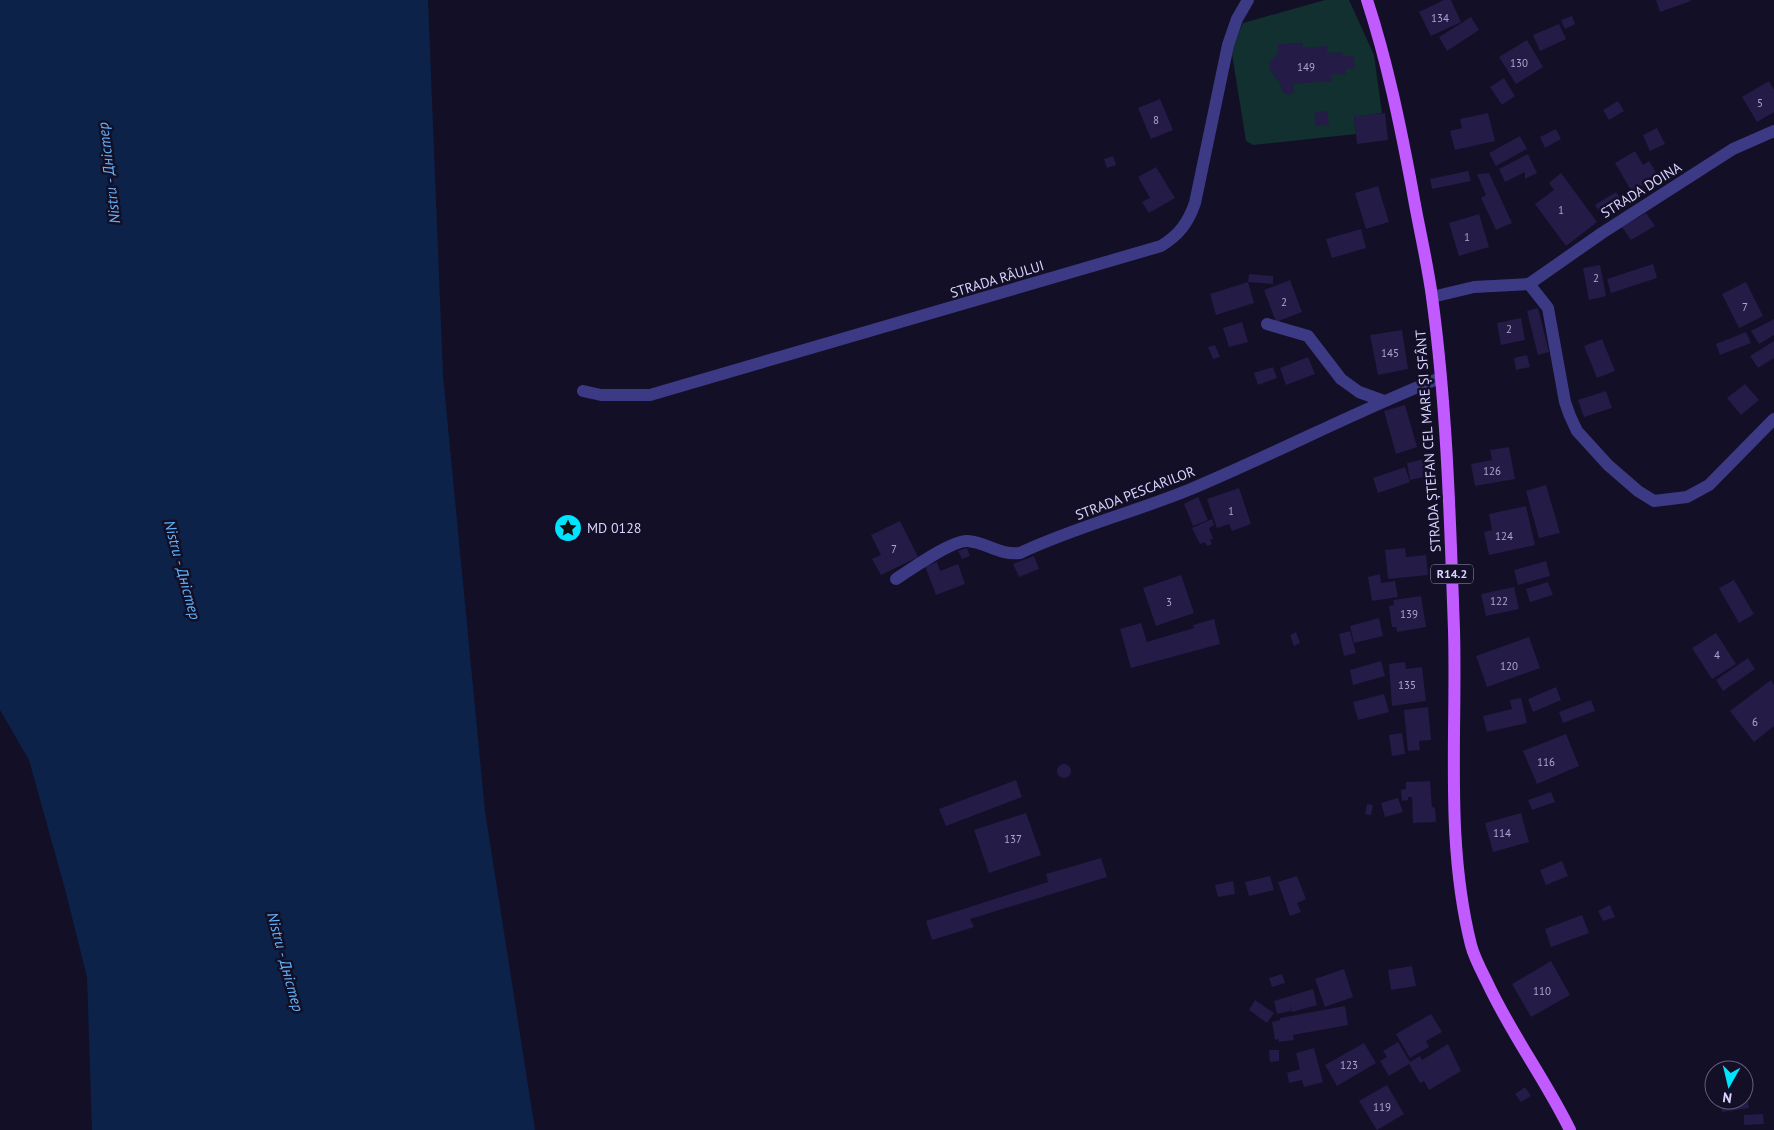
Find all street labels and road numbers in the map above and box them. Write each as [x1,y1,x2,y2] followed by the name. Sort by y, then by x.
[1597,158,1685,222] street label: STRADA DOINA
[948,256,1046,302] street label: STRADA RÂULUI
[1411,329,1445,553] street label: STRADA ȘTEFAN CEL MARE ȘI SFÂNT
[1073,462,1197,524] street label: STRADA PESCARILOR
[1431,564,1473,584] road number: R14.2

